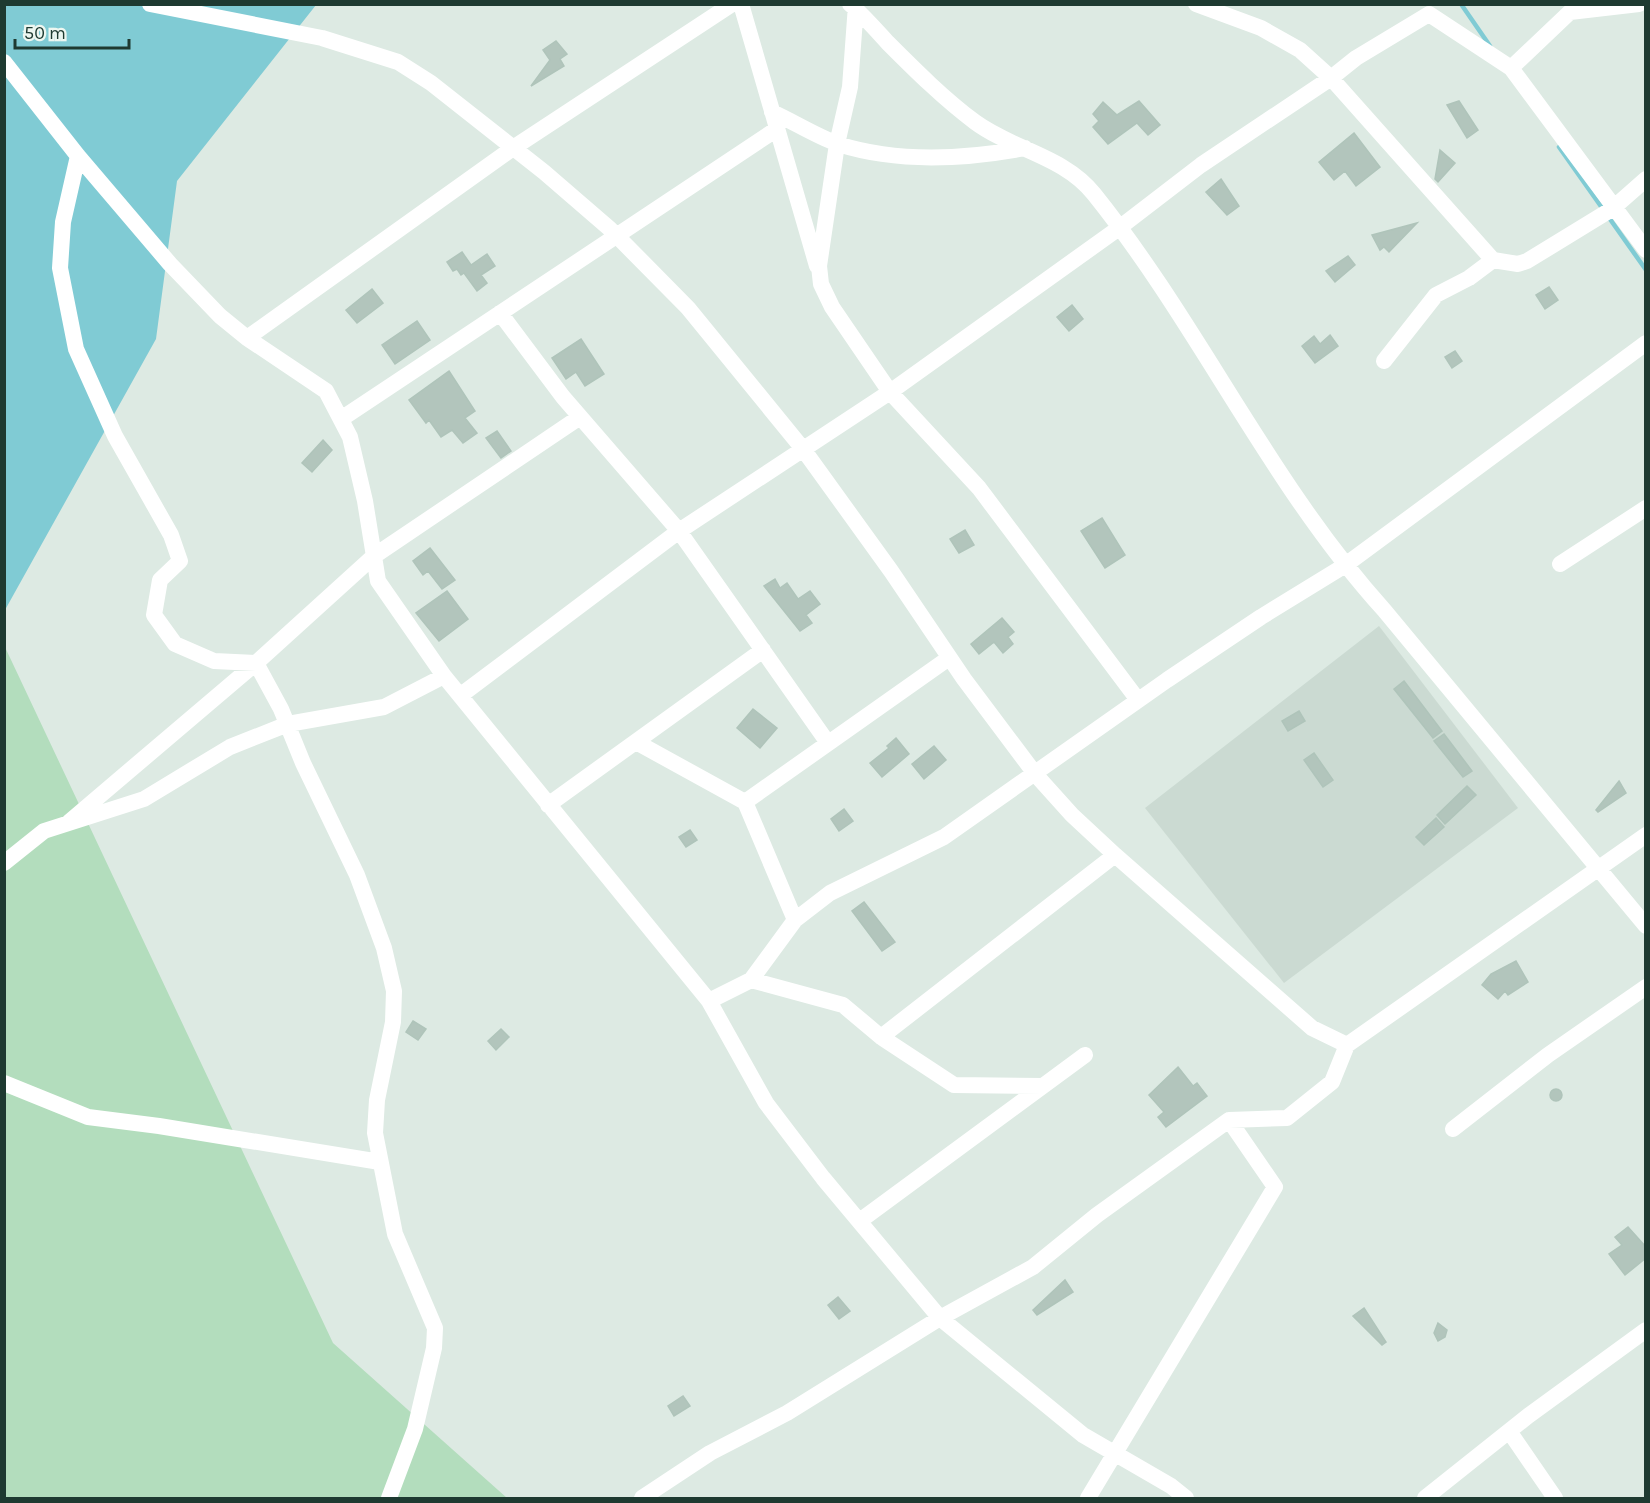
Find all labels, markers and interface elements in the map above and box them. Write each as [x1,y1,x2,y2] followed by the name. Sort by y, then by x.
[15,12,129,50] scale bar
[24,22,66,44] text: 50 m

